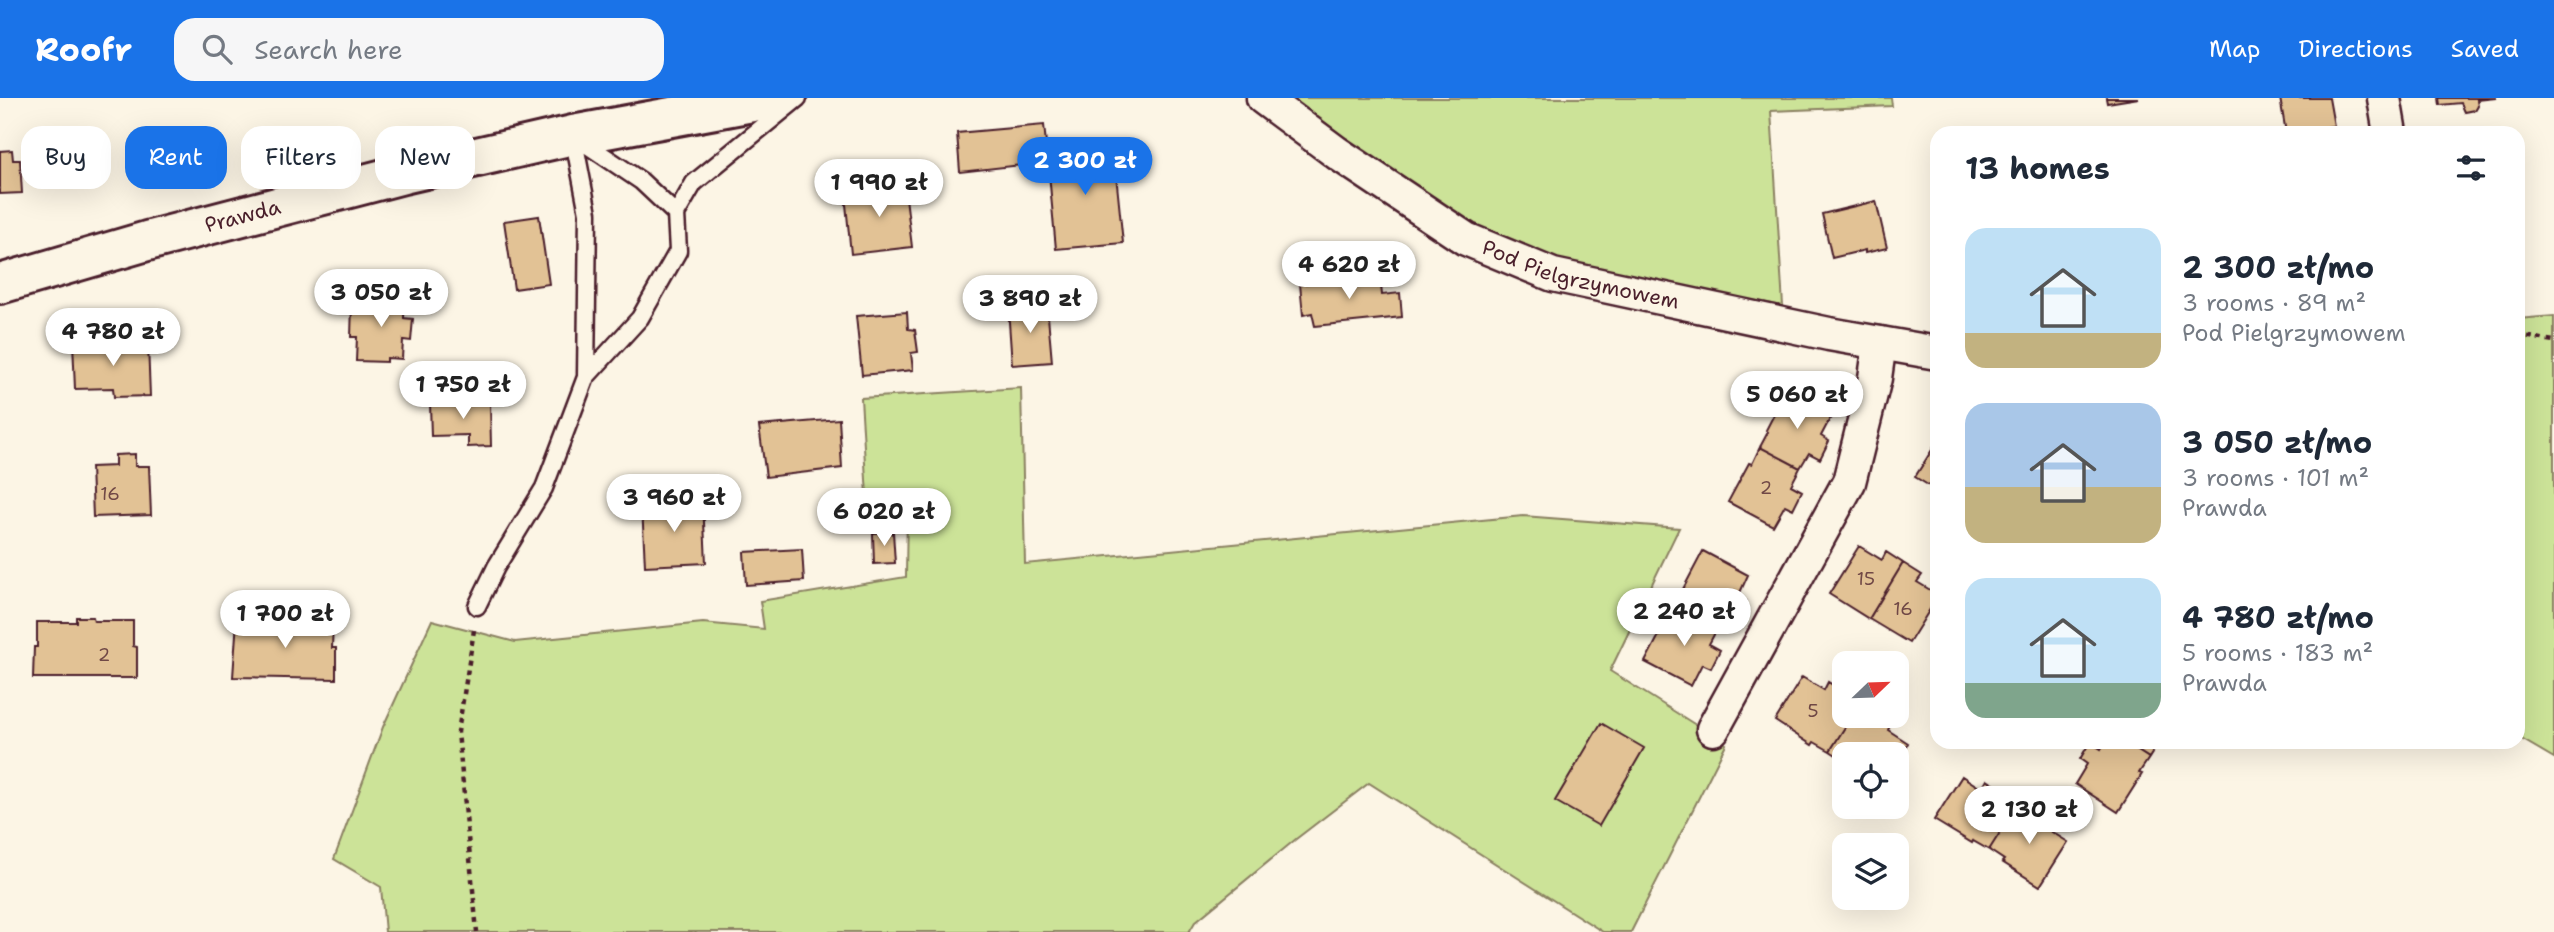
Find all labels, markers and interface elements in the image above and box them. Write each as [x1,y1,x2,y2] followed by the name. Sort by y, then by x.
[174,18,664,81] search box
[35,27,132,72] text: Roofr
[198,30,236,68] icon: search
[254,32,403,67] text: Search here
[2209,33,2260,65] text: Map
[2298,33,2413,65] text: Directions
[2451,33,2519,65] text: Saved
[21,126,111,189] chip: Buy
[125,126,227,189] chip: Rent
[241,126,361,189] chip: Filters
[375,126,475,189] chip: New
[1013,138,1157,197] pin: 2 300 zł
[1033,145,1137,175] text: 2 300 zł
[1965,148,2110,189] text: 13 homes
[2452,149,2490,187] icon: filters
[807,159,951,219] pin: 1 990 zł
[830,167,928,197] text: 1 990 zł
[202,193,284,239] street label: Prawda
[1478,233,1682,316] street label: Pod Pielgrzymowem
[1277,242,1421,301] pin: 4 620 zł
[2182,247,2374,288] text: 2 300 zł/mo
[1298,249,1400,279] text: 4 620 zł
[2021,256,2105,340] icon: home
[309,270,453,329] pin: 3 050 zł
[958,275,1102,335] pin: 3 890 zł
[330,277,432,307] text: 3 050 zł
[979,283,1081,313] text: 3 890 zł
[2182,288,2366,318] text: 3 rooms · 89 m²
[41,308,185,368] pin: 4 780 zł
[61,316,165,346] text: 4 780 zł
[2182,318,2405,348] text: Pod Pielgrzymowem
[391,362,535,421] pin: 1 750 zł
[415,369,511,399] text: 1 750 zł
[1725,372,1869,431] pin: 5 060 zł
[1746,379,1848,409] text: 5 060 zł
[2182,422,2372,463] text: 3 050 zł/mo
[2021,431,2105,515] icon: home
[2182,463,2369,493] text: 3 rooms · 101 m²
[602,474,746,534] pin: 3 960 zł
[1760,476,1772,500] house number: 2
[100,482,120,506] house number: 16
[622,482,726,512] text: 3 960 zł
[812,489,956,548] pin: 6 020 zł
[2182,493,2267,523] text: Prawda
[833,496,935,526] text: 6 020 zł
[1857,567,1875,591] house number: 15
[1612,588,1756,648] pin: 2 240 zł
[213,590,357,650] pin: 1 700 zł
[1633,596,1735,626] text: 2 240 zł
[1893,597,1913,621] house number: 16
[2182,597,2374,638] text: 4 780 zł/mo
[236,598,334,628] text: 1 700 zł
[2021,606,2105,690] icon: home
[2182,638,2373,668] text: 5 rooms · 183 m²
[98,643,110,667] house number: 2
[1832,651,1909,728] north arrow
[1832,651,1909,910] map controls
[2182,668,2267,698] text: Prawda
[1807,699,1819,723] house number: 5
[1832,742,1909,819] button: locate
[1957,786,2101,846] pin: 2 130 zł
[1980,794,2078,824] text: 2 130 zł
[1832,833,1909,910] button: layers

